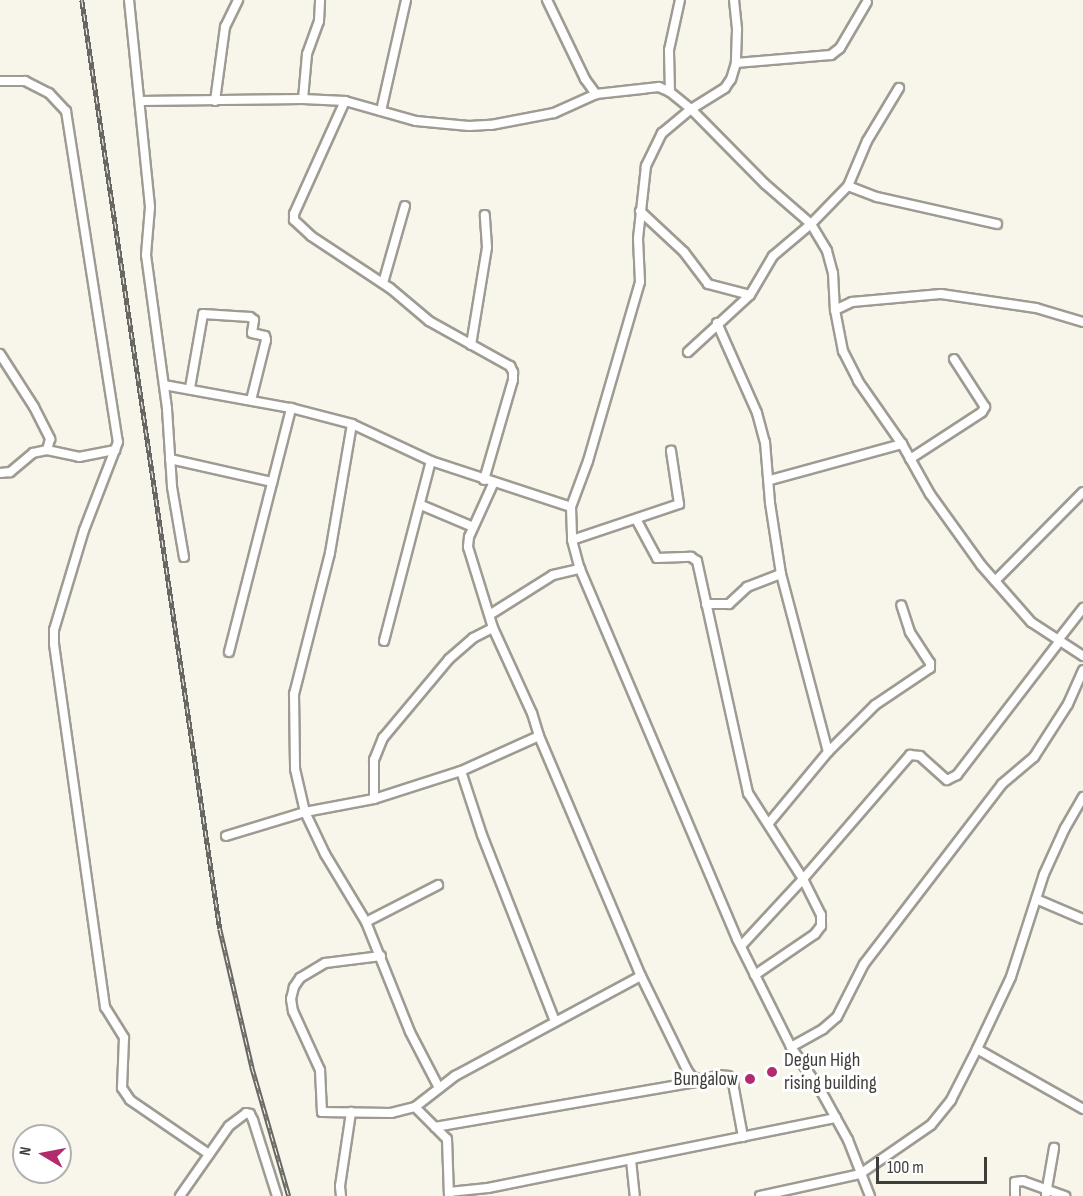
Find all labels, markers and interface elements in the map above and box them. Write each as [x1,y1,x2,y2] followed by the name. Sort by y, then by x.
[784,1048,877,1095] place label: Degun High rising building
[765,1065,779,1079] marker: Degun High rising building
[674,1067,738,1091] place label: Bungalow
[743,1072,757,1086] marker: Bungalow
[12,1124,72,1184] north arrow
[16,1145,36,1157] text: N
[879,1145,990,1183] scale bar
[887,1157,924,1178] text: 100 m

